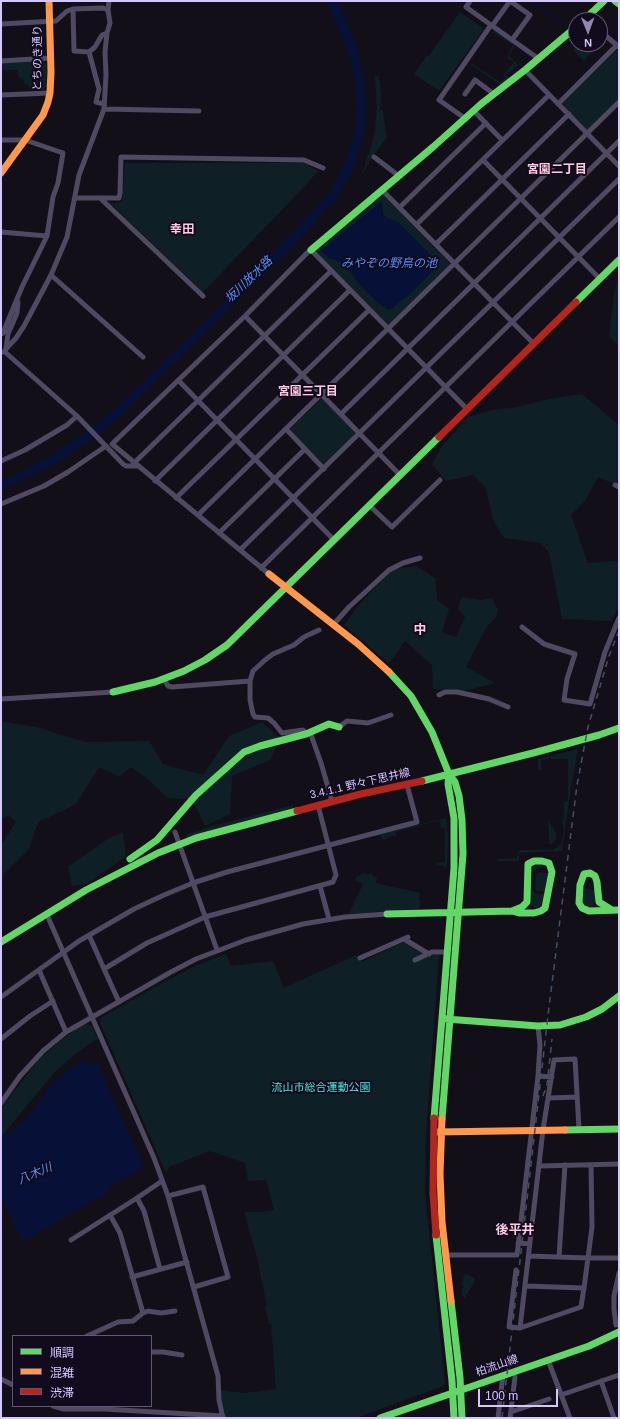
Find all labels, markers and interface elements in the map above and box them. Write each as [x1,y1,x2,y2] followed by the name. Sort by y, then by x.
[568,12,608,52] north arrow
[31,25,45,91] street label: とちのき通り
[584,37,592,49] text: N
[527,163,587,177] district label: 宮園二丁目
[170,223,194,237] district label: 幸田
[222,254,276,306] water label: 坂川放水路
[341,257,437,271] water label: みやぞの野鳥の池
[278,385,338,399] district label: 宮園三丁目
[414,622,426,638] district label: 中
[308,766,412,802] street label: 3.4.1.1 野々下思井線
[272,1081,370,1095] park label: 流山市総合運動公園
[16,1160,54,1188] water label: 八木川
[496,1222,534,1238] district label: 後平井
[12,1335,152,1407] legend
[50,1346,74,1360] text: 順調
[474,1353,520,1379] street label: 柏流山線
[50,1366,74,1380] text: 混雑
[480,1381,560,1407] scale bar
[50,1386,74,1400] text: 渋滞
[485,1389,518,1403] text: 100 m

